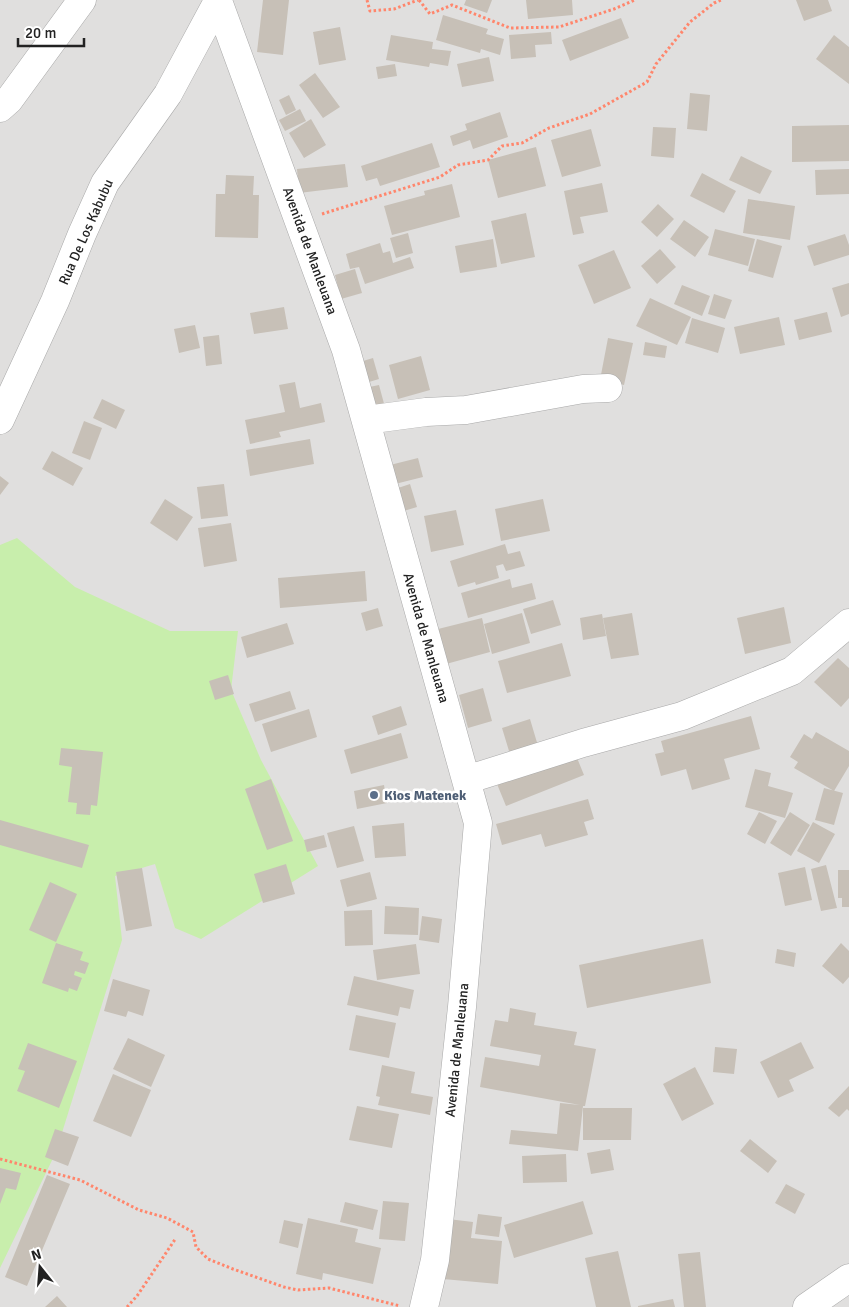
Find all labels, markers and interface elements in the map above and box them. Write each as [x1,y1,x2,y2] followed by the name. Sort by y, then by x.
[18,15,84,47] scale bar
[25,24,56,42] text: 20 m
[55,176,117,288] street label: Rua De Los Kabubu
[279,185,341,317] street label: Avenida de Manleuana
[399,571,453,705] street label: Avenida de Manleuana
[384,787,467,804] place label: Kios Matenek
[368,789,380,801] marker: Kios Matenek
[442,982,472,1118] street label: Avenida de Manleuana
[15,1242,65,1292] north arrow
[29,1245,43,1265] text: N

